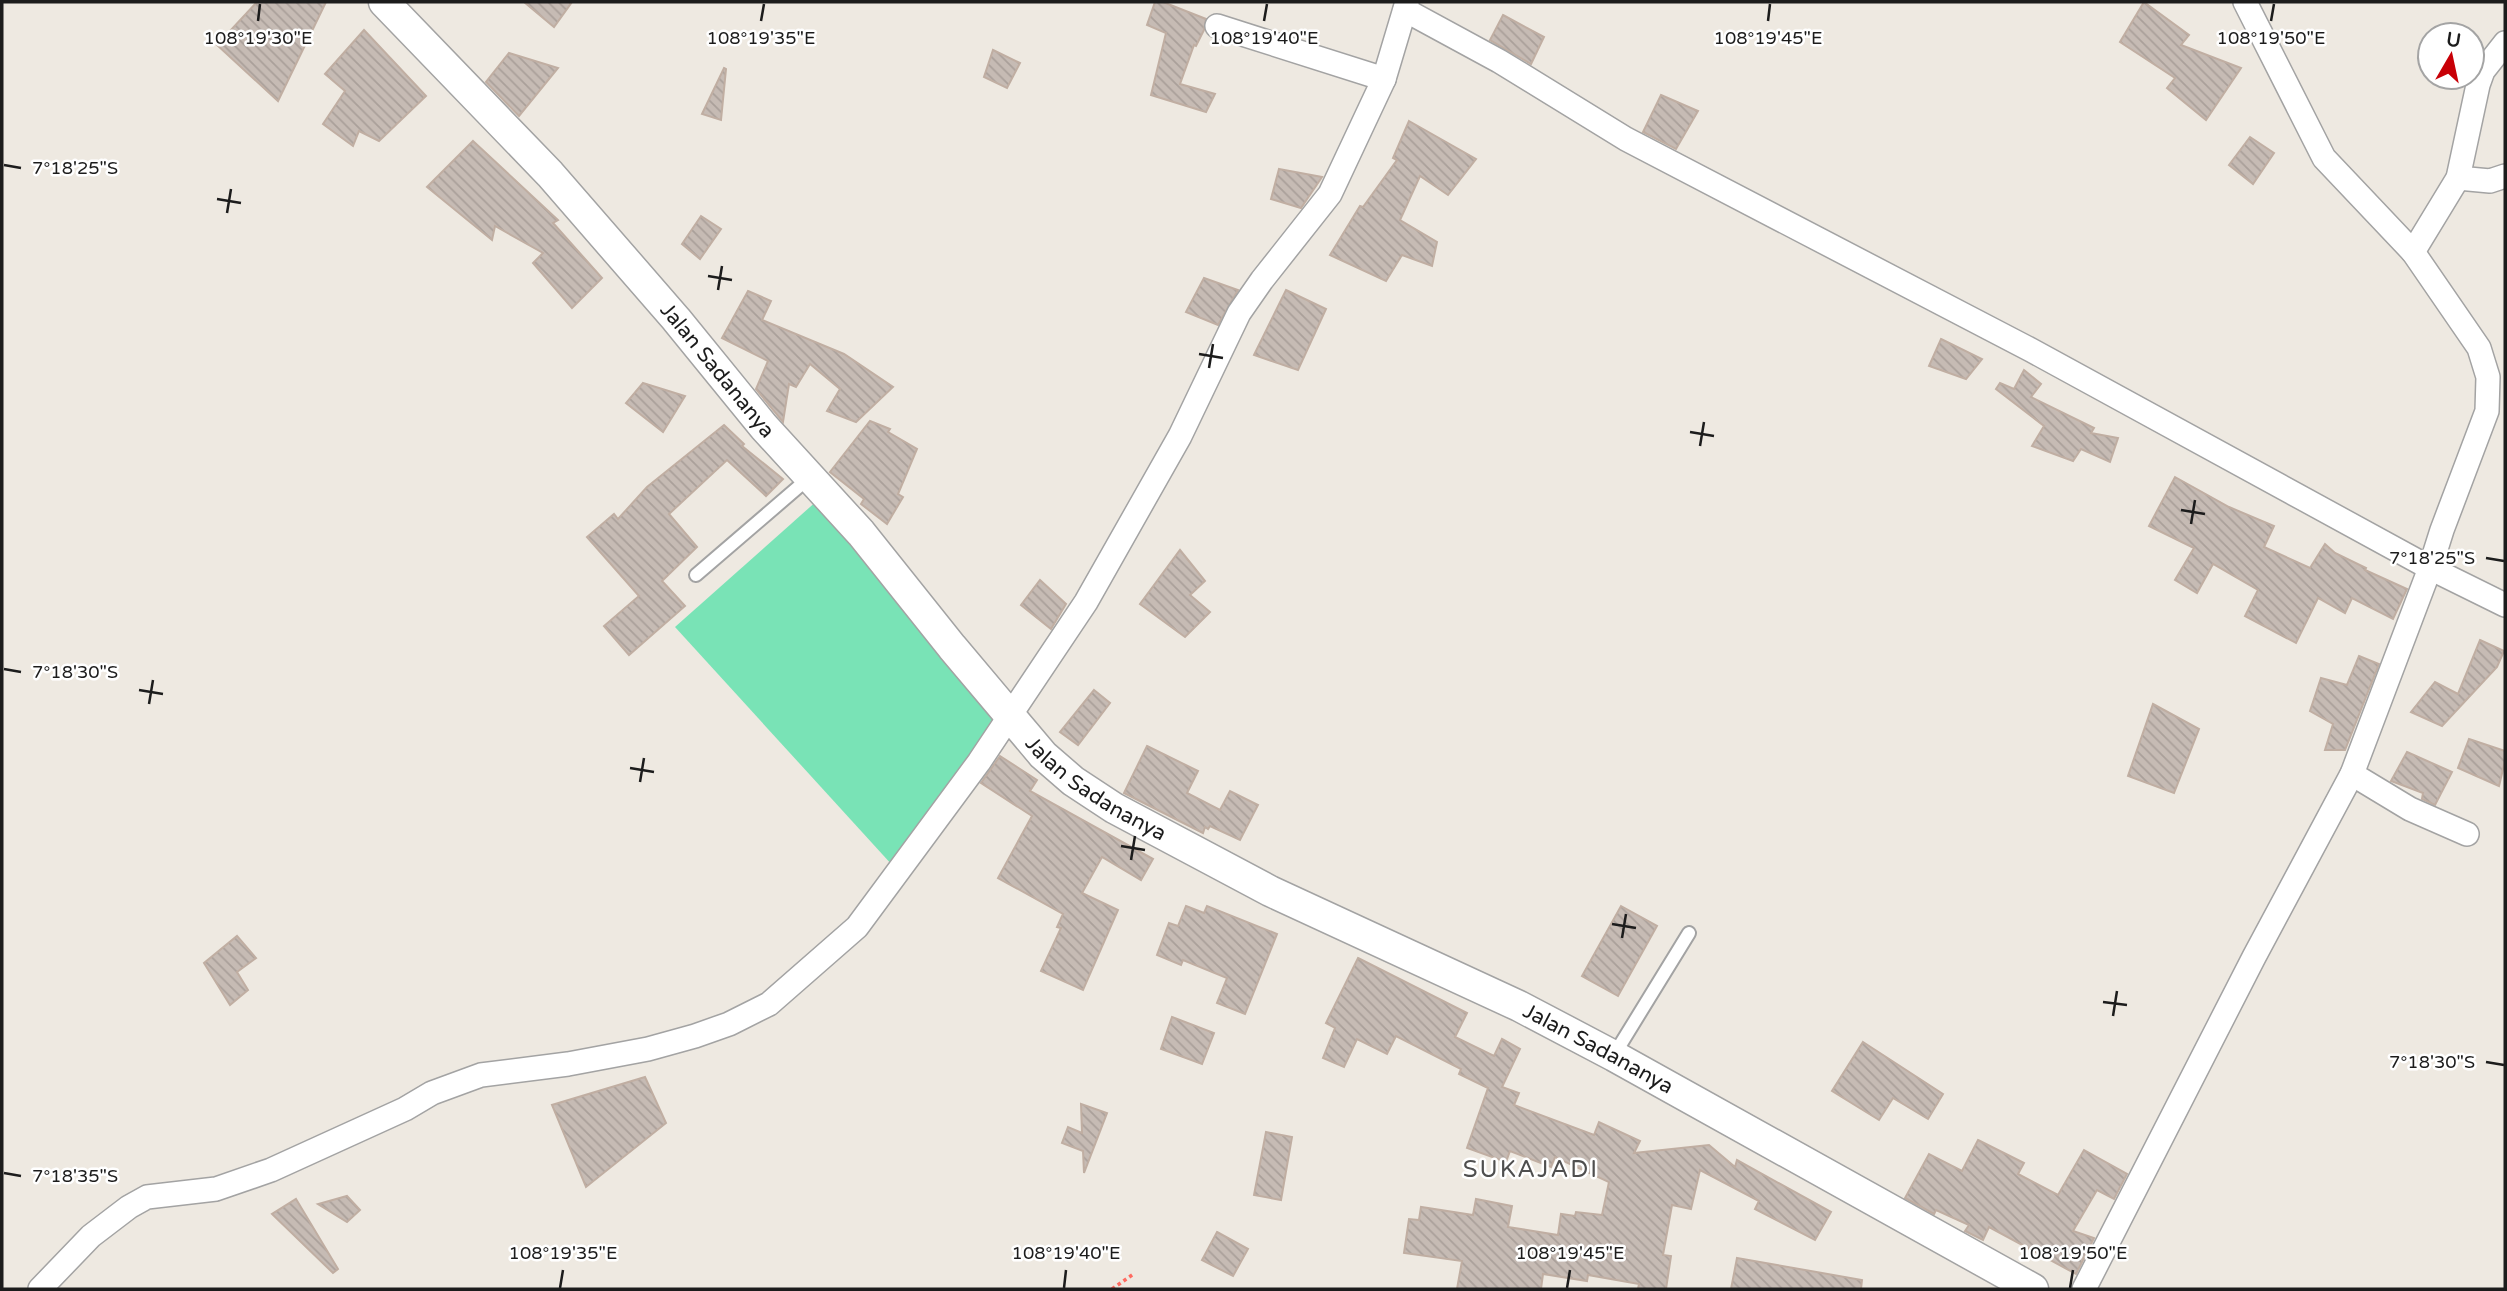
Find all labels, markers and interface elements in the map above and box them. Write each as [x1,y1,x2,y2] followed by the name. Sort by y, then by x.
[2416,21,2486,91] north arrow
[204,27,312,49] text: 108°19'30"E
[707,27,815,49] text: 108°19'35"E
[1210,27,1318,49] text: 108°19'40"E
[1714,27,1822,49] text: 108°19'45"E
[2217,27,2325,49] text: 108°19'50"E
[2445,28,2462,52] text: U
[32,157,118,179] text: 7°18'25"S
[655,298,780,443] street label: Jalan Sadananya
[2389,547,2475,569] text: 7°18'25"S
[32,661,118,683] text: 7°18'30"S
[1020,731,1171,846] street label: Jalan Sadananya
[1519,998,1678,1099] street label: Jalan Sadananya
[2389,1051,2475,1073] text: 7°18'30"S
[1463,1155,1599,1184] district label: SUKAJADI
[32,1165,118,1187] text: 7°18'35"S
[509,1242,617,1264] text: 108°19'35"E
[1012,1242,1120,1264] text: 108°19'40"E
[1516,1242,1624,1264] text: 108°19'45"E
[2019,1242,2127,1264] text: 108°19'50"E

